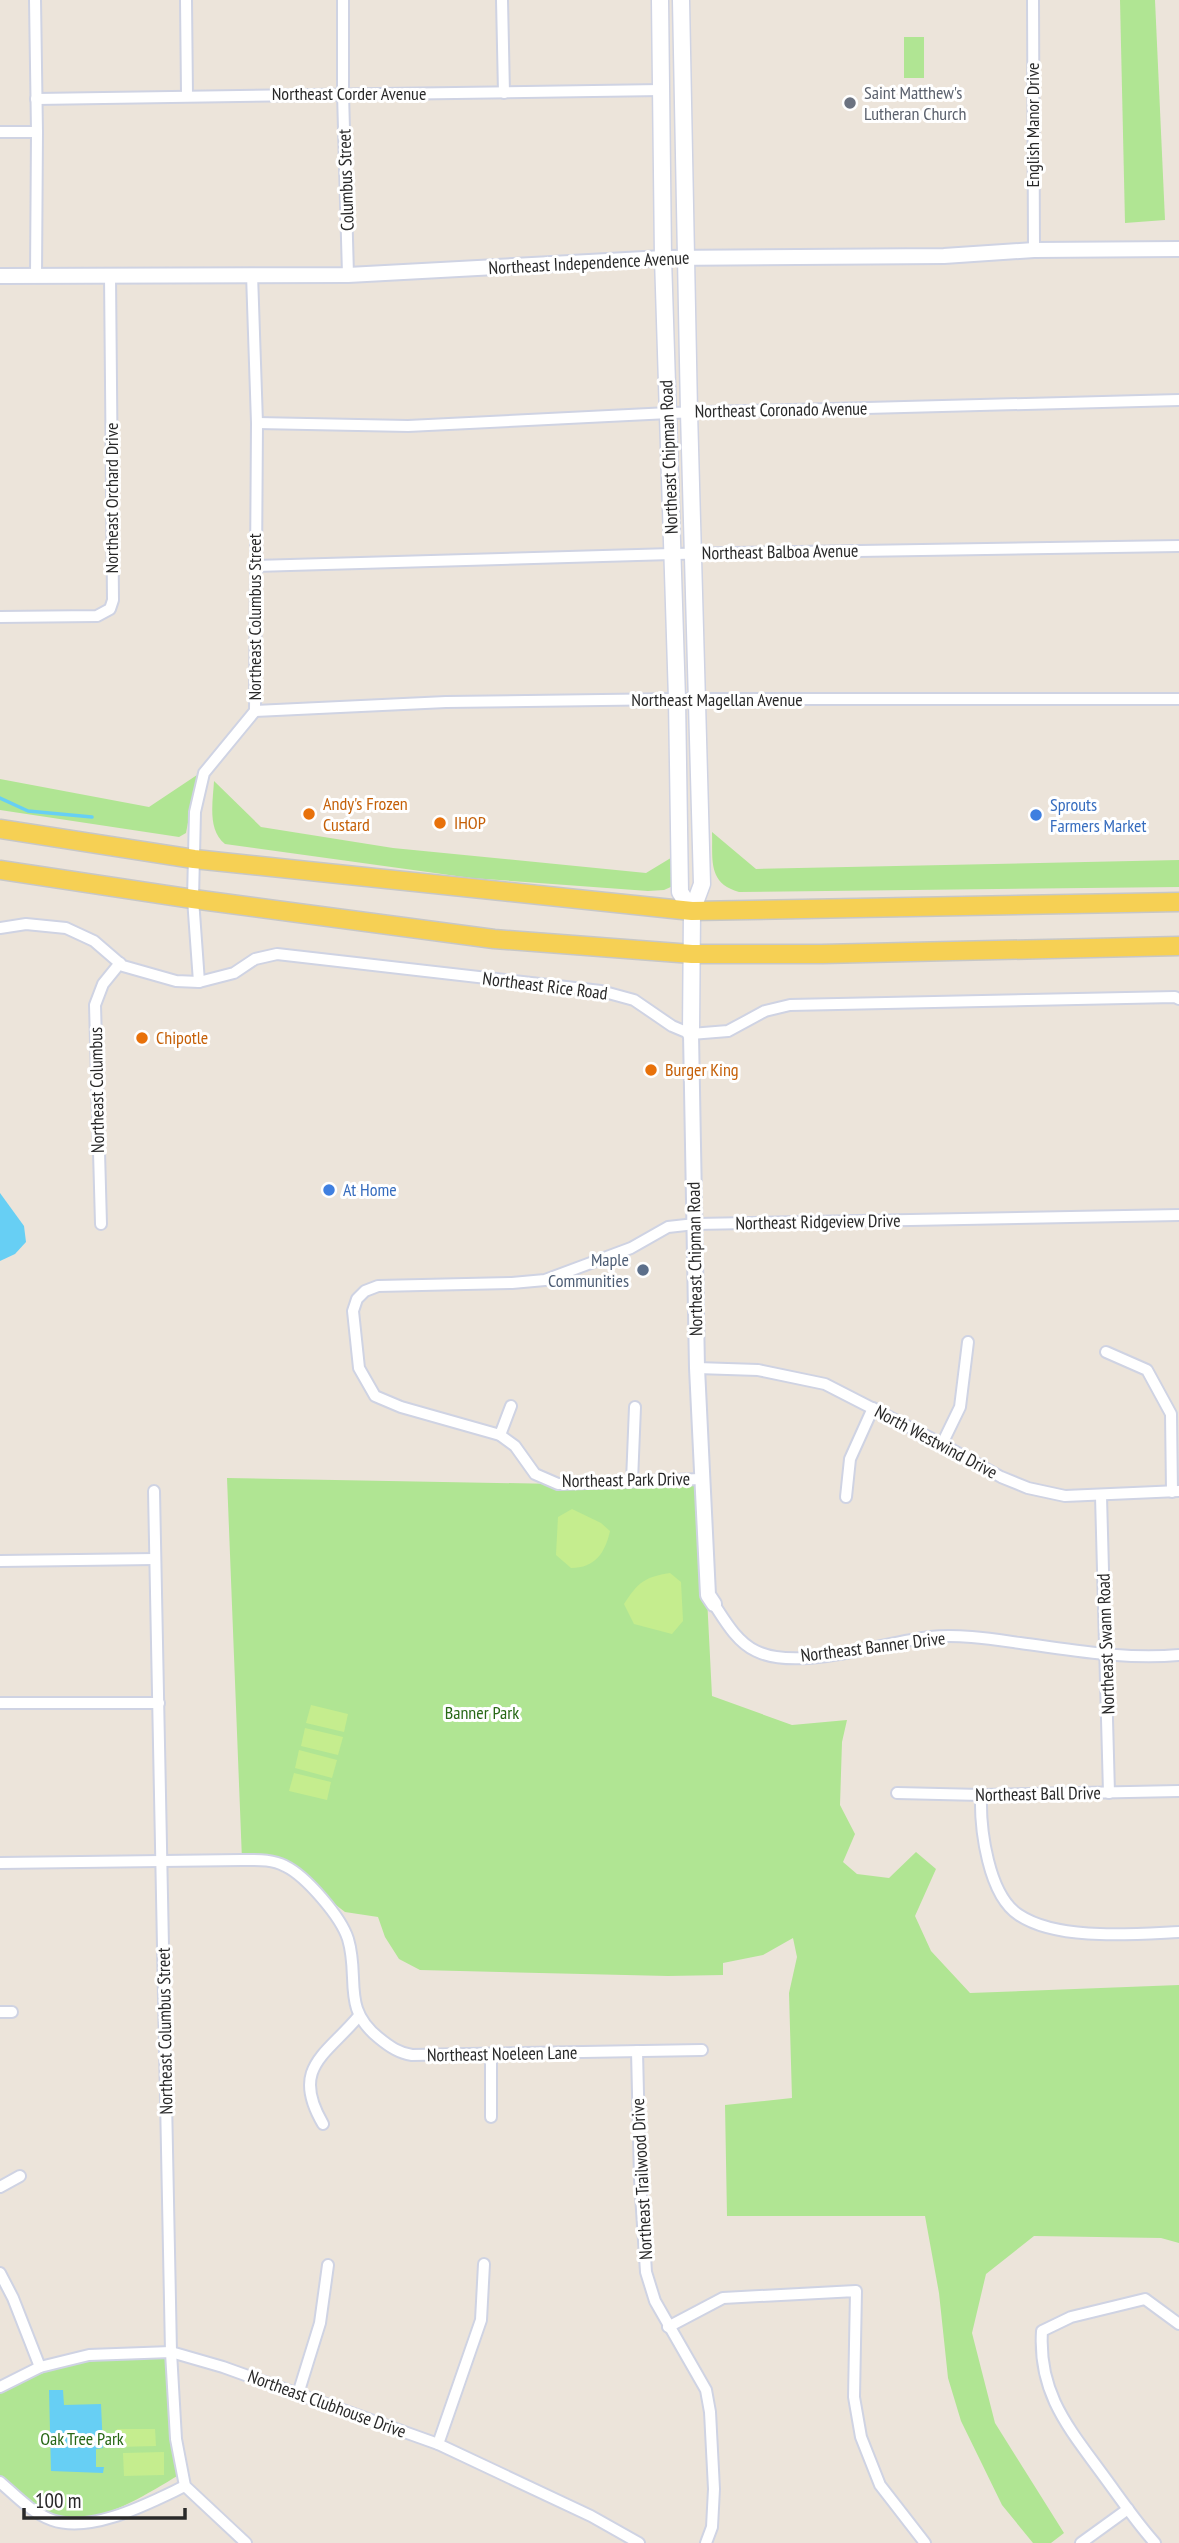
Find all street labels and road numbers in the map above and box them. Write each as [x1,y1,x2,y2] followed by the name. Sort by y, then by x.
[1021,62,1044,188] street label: English Manor Drive
[272,82,426,105] street label: Northeast Corder Avenue
[332,129,359,231] street label: Columbus Street
[488,246,690,279] street label: Northeast Independence Avenue
[654,379,683,535] street label: Northeast Chipman Road
[694,396,868,423] street label: Northeast Coronado Avenue
[100,423,123,573] street label: Northeast Orchard Drive
[243,533,266,701] street label: Northeast Columbus Street
[701,539,859,564] street label: Northeast Balboa Avenue
[631,688,803,711] street label: Northeast Magellan Avenue
[481,966,609,1005] street label: Northeast Rice Road
[84,1027,109,1153] street label: Northeast Columbus
[682,1182,707,1336] street label: Northeast Chipman Road
[735,1209,901,1234] street label: Northeast Ridgeview Drive
[871,1400,1002,1484] street label: North Westwind Drive
[562,1467,690,1492] street label: Northeast Park Drive
[1092,1573,1119,1715] street label: Northeast Swann Road
[799,1626,947,1667] street label: Northeast Banner Drive
[975,1781,1101,1806] street label: Northeast Ball Drive
[152,1947,177,2115] street label: Northeast Columbus Street
[427,2041,577,2066] street label: Northeast Noeleen Lane
[626,2098,657,2260] street label: Northeast Trailwood Drive
[245,2364,409,2443] street label: Northeast Clubhouse Drive

